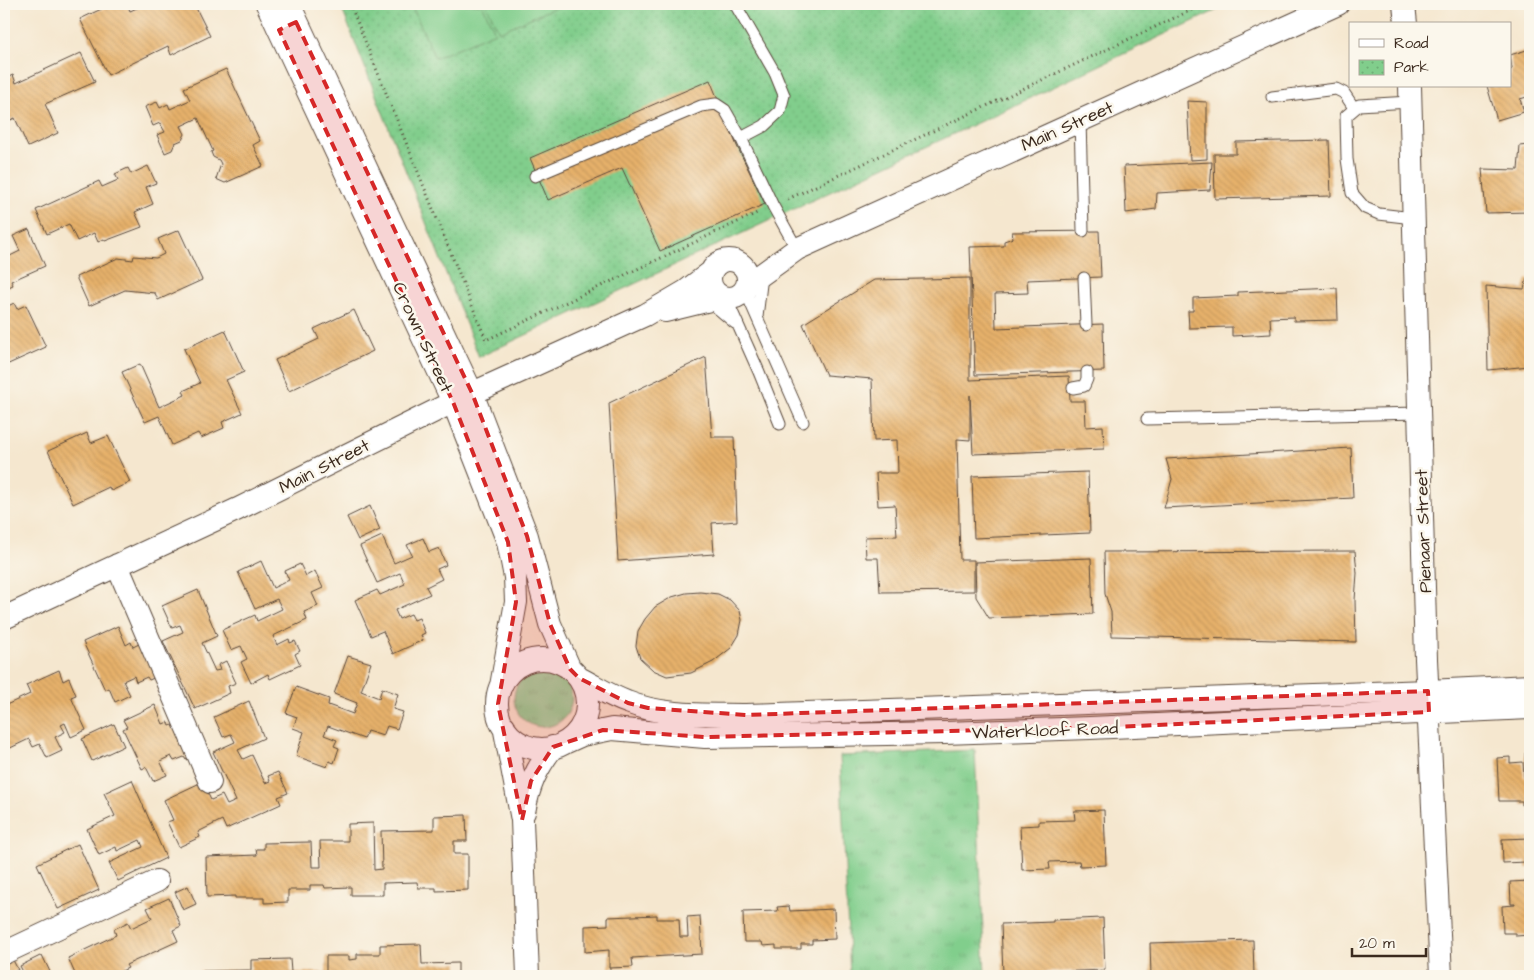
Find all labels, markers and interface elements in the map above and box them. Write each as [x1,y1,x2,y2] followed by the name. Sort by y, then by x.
[1349,22,1512,88] legend
[1394,33,1429,54] text: Road
[1394,57,1429,78] text: Park
[1017,95,1118,158] street label: Main Street
[386,278,459,397] street label: Crown Street
[275,433,374,500] street label: Main Street
[1409,468,1438,593] street label: Pienaar Street
[971,715,1119,746] street label: Waterkloof Road
[1352,925,1425,957] scale bar
[1359,933,1395,954] text: 20 m

